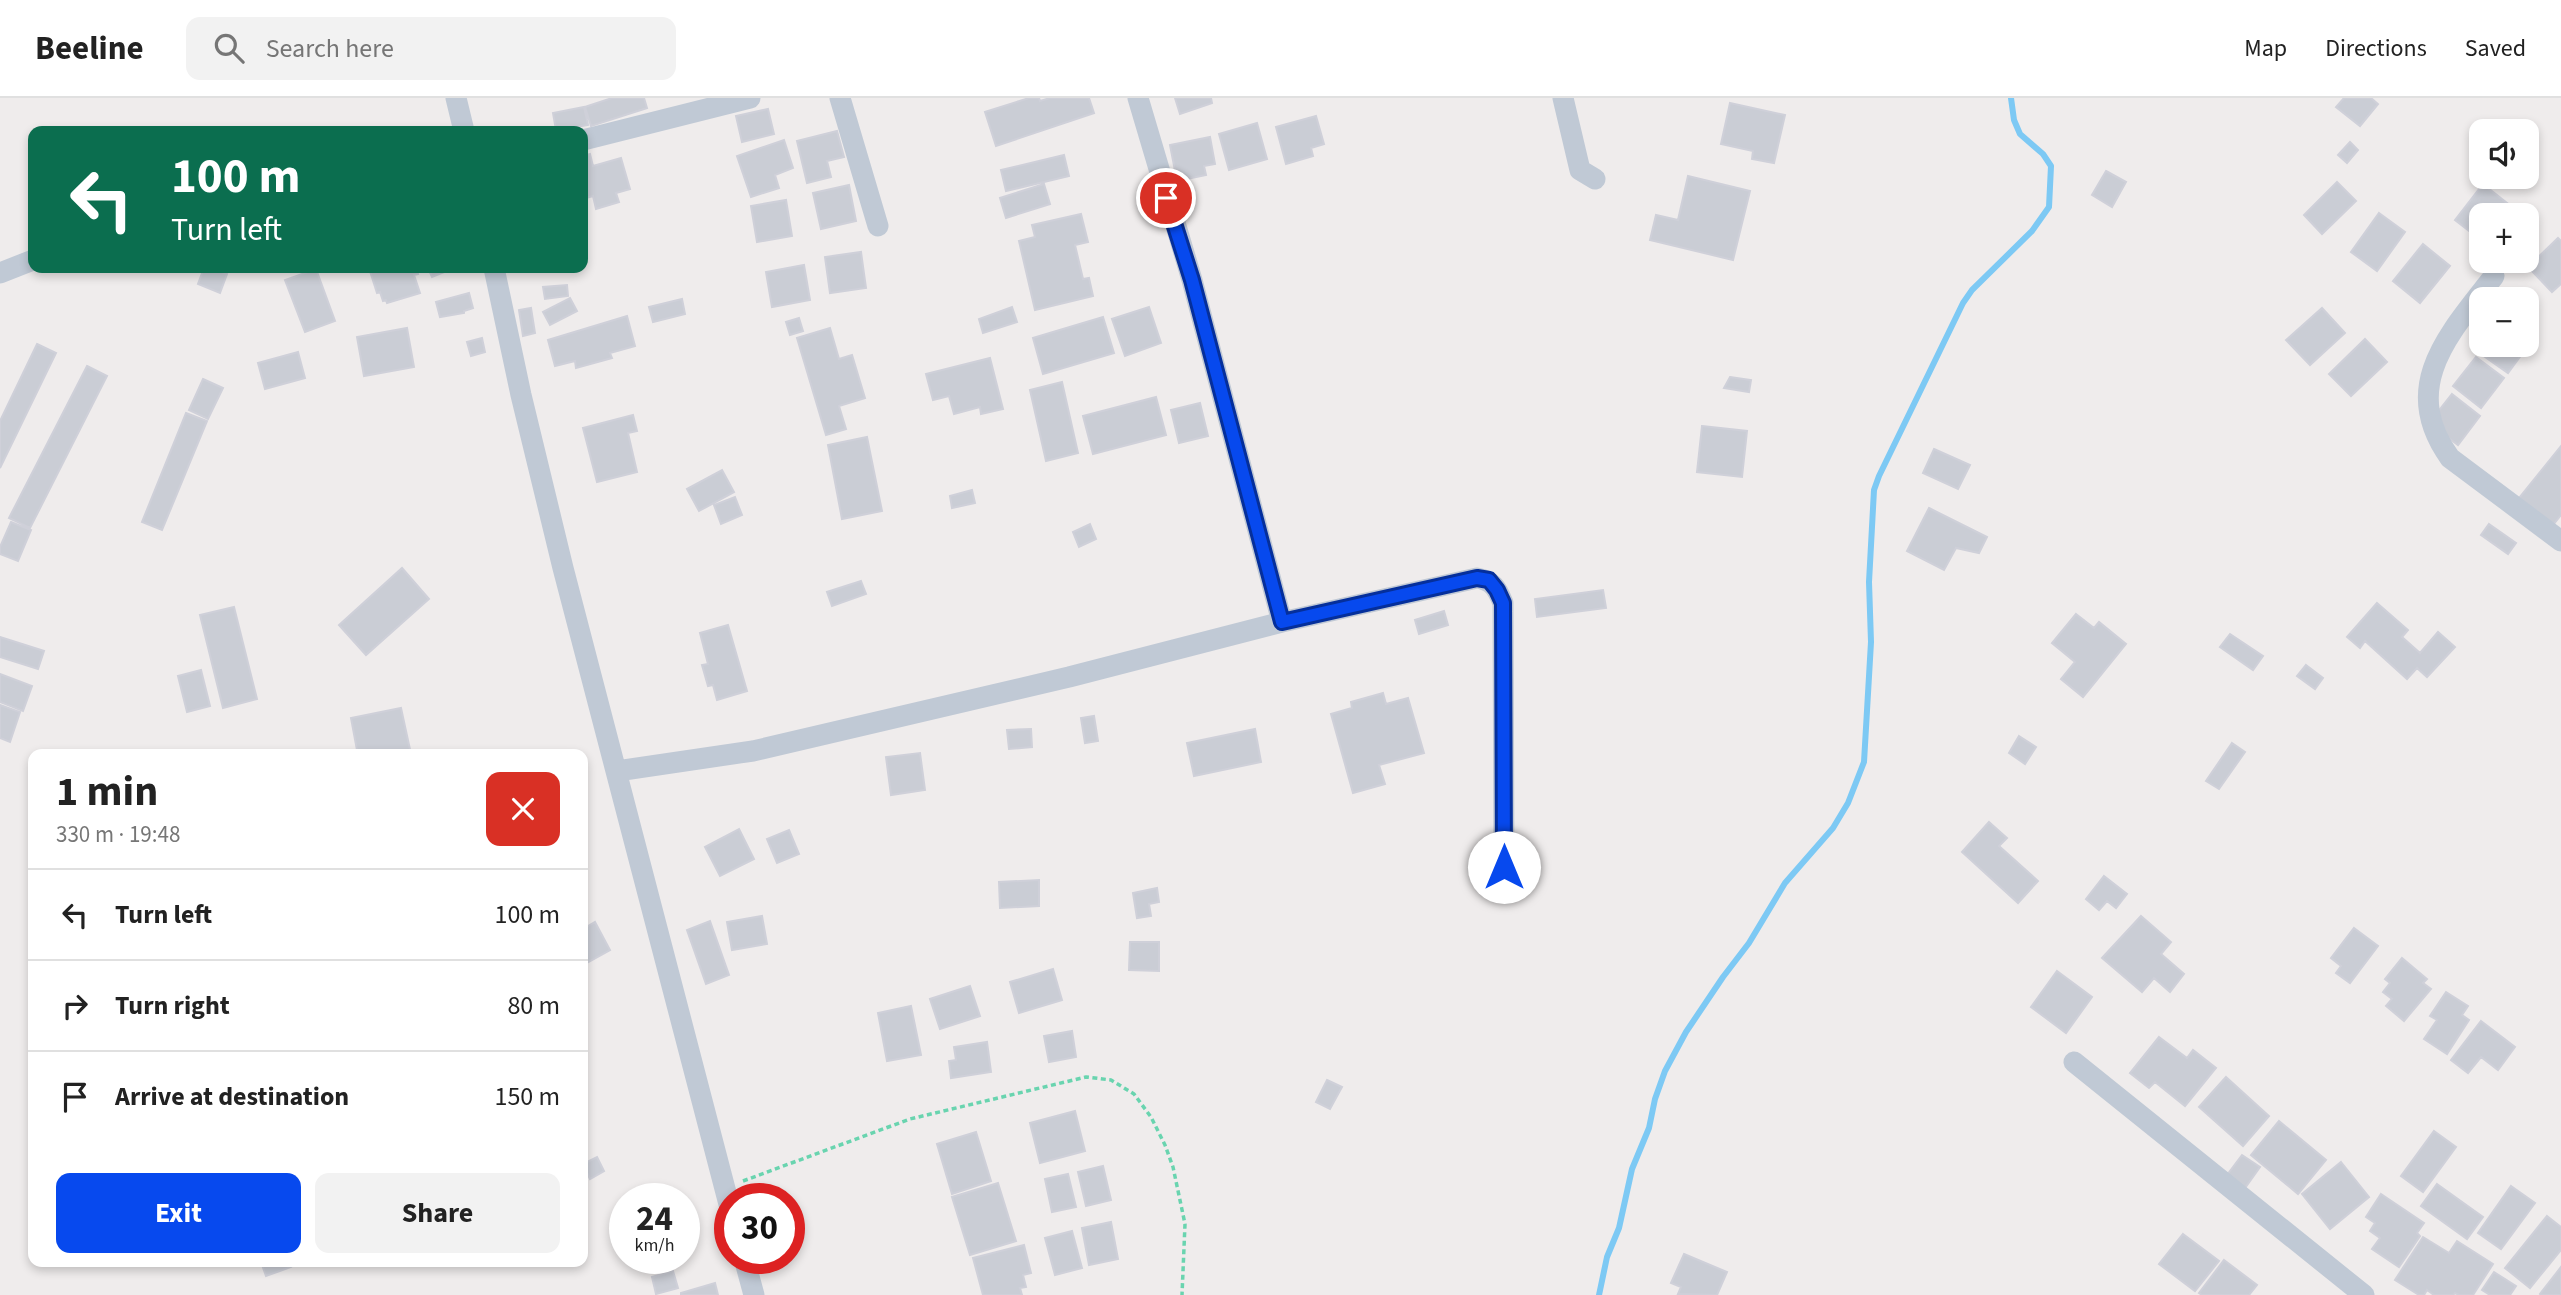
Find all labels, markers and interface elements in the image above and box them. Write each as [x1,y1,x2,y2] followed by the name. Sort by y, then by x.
[186,17,676,80] search box
[35,25,144,72] text: Beeline
[210,29,248,67] icon: search
[266,30,394,67] text: Search here
[2244,31,2287,66] text: Map
[2325,31,2427,66] text: Directions
[2465,31,2526,66] text: Saved
[2469,119,2539,357] map controls
[2469,119,2539,189] button: sound
[171,142,300,212] text: 100 m
[56,154,147,245] icon: left
[1136,168,1196,228] pin
[1147,179,1185,217] icon: arrive
[2469,203,2539,273] button: +
[171,207,282,253] text: Turn left
[2469,287,2539,357] button: −
[56,762,158,822] text: 1 min
[486,772,560,846] button: close
[56,818,180,851] text: 330 m · 19:48
[1467,830,1541,904] position arrow
[56,896,94,934] icon: left
[115,896,212,933] text: Turn left
[494,896,560,933] text: 100 m
[56,987,94,1025] icon: right
[115,987,230,1024] text: Turn right
[507,987,560,1024] text: 80 m
[56,1078,94,1116] icon: arrive
[115,1078,349,1115] text: Arrive at destination
[494,1078,560,1115] text: 150 m
[56,1173,301,1253] button: Exit
[315,1173,560,1253] button: Share
[714,1183,805,1274] speed limit sign: 30
[636,1194,673,1244] text: 24
[635,1233,674,1258] text: km/h

